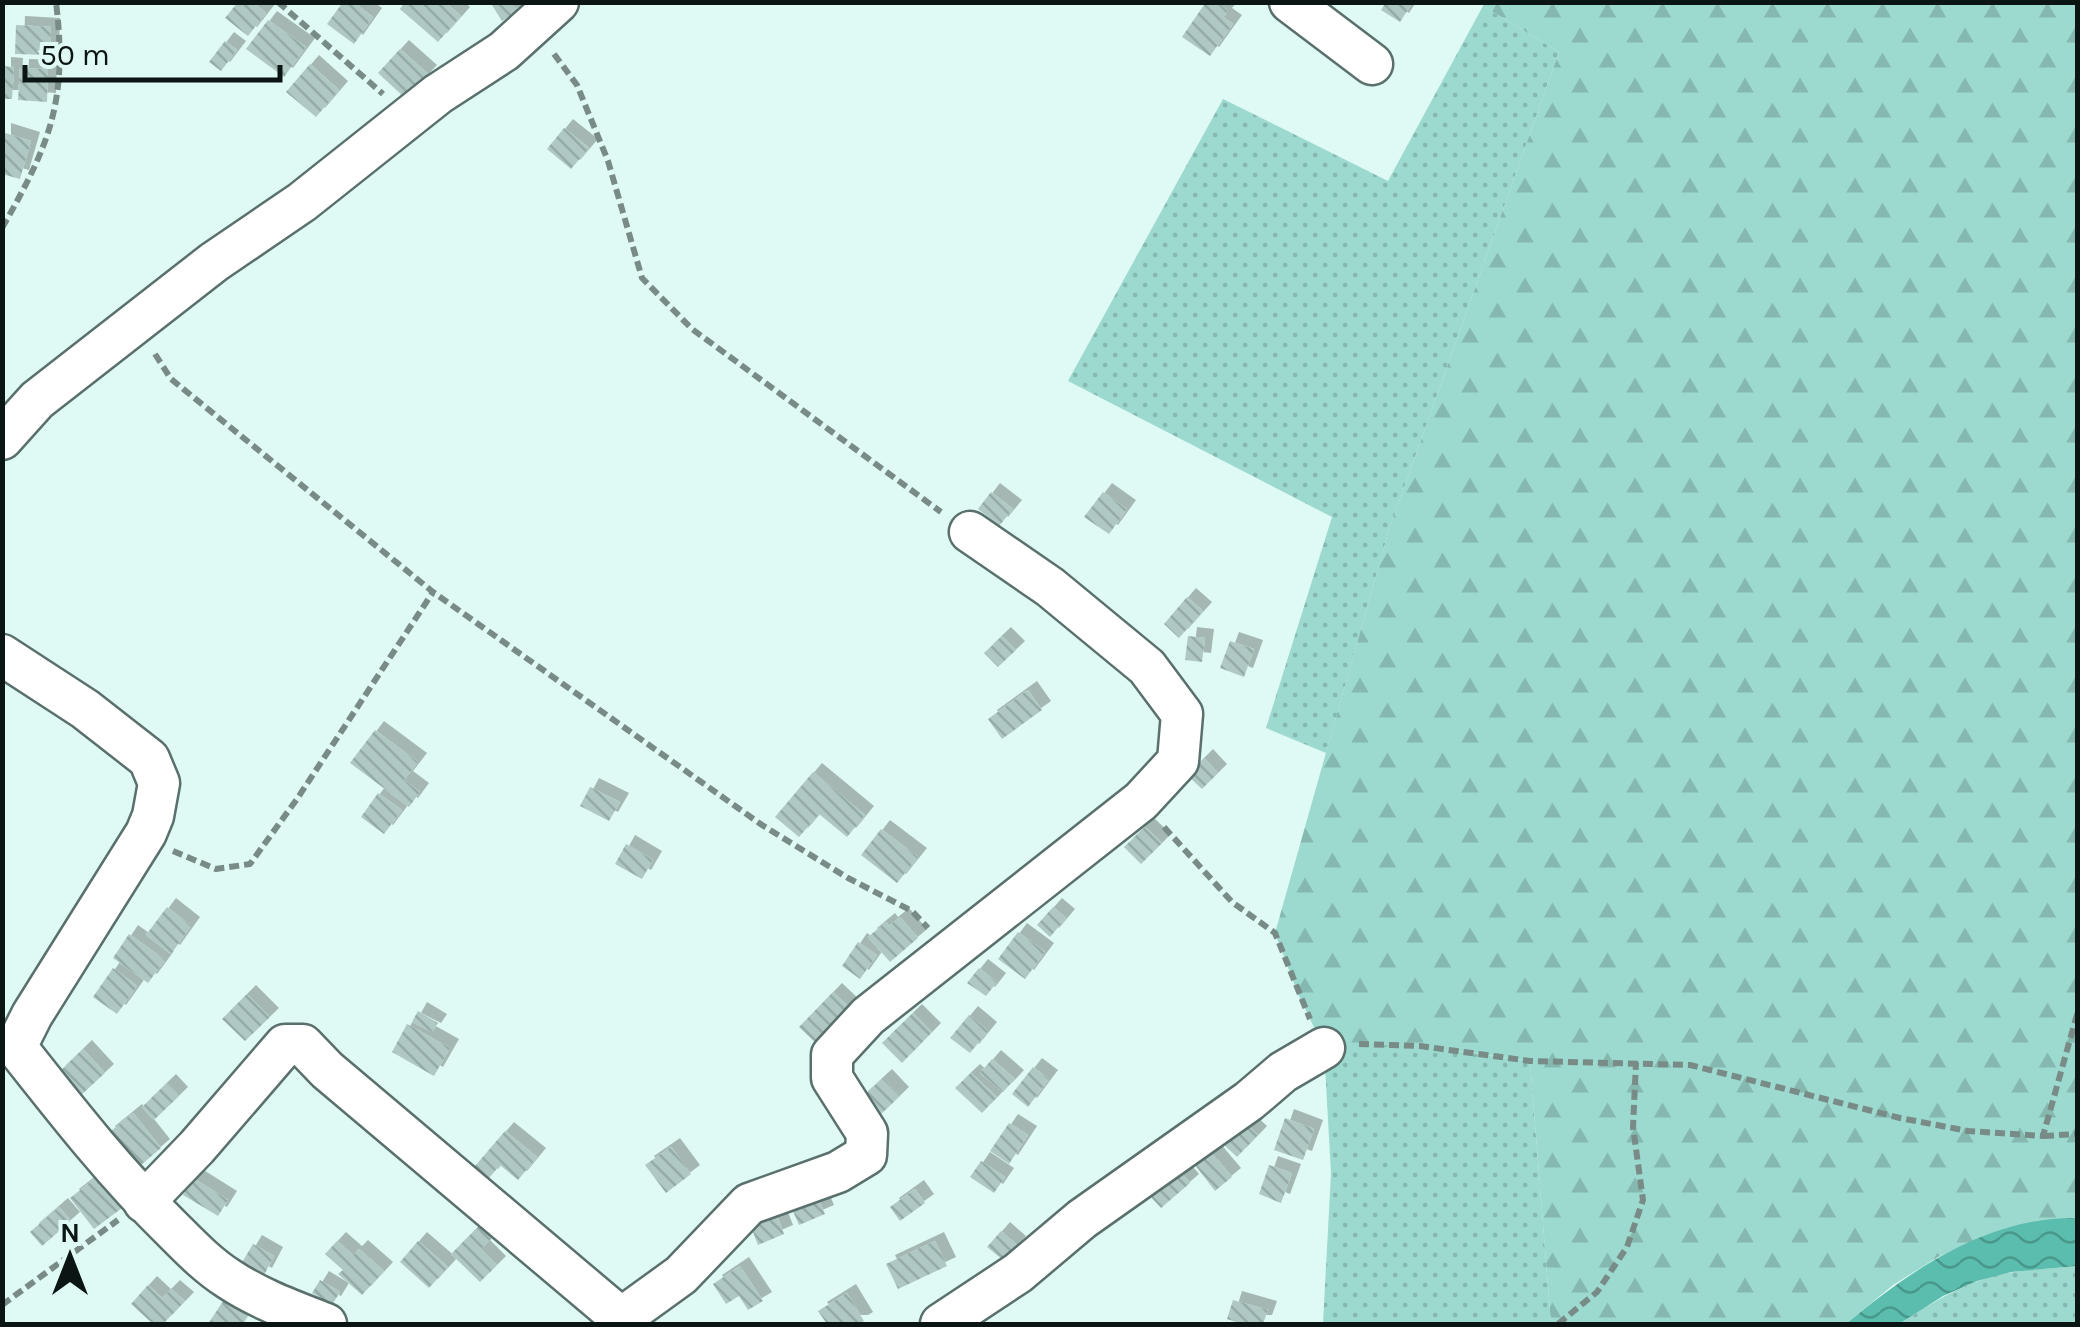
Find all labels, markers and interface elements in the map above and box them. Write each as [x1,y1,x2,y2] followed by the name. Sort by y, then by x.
[25,20,280,82] scale bar
[40,37,110,73] text: 50 m
[20,1207,120,1307] north arrow
[60,1216,80,1249] text: N

